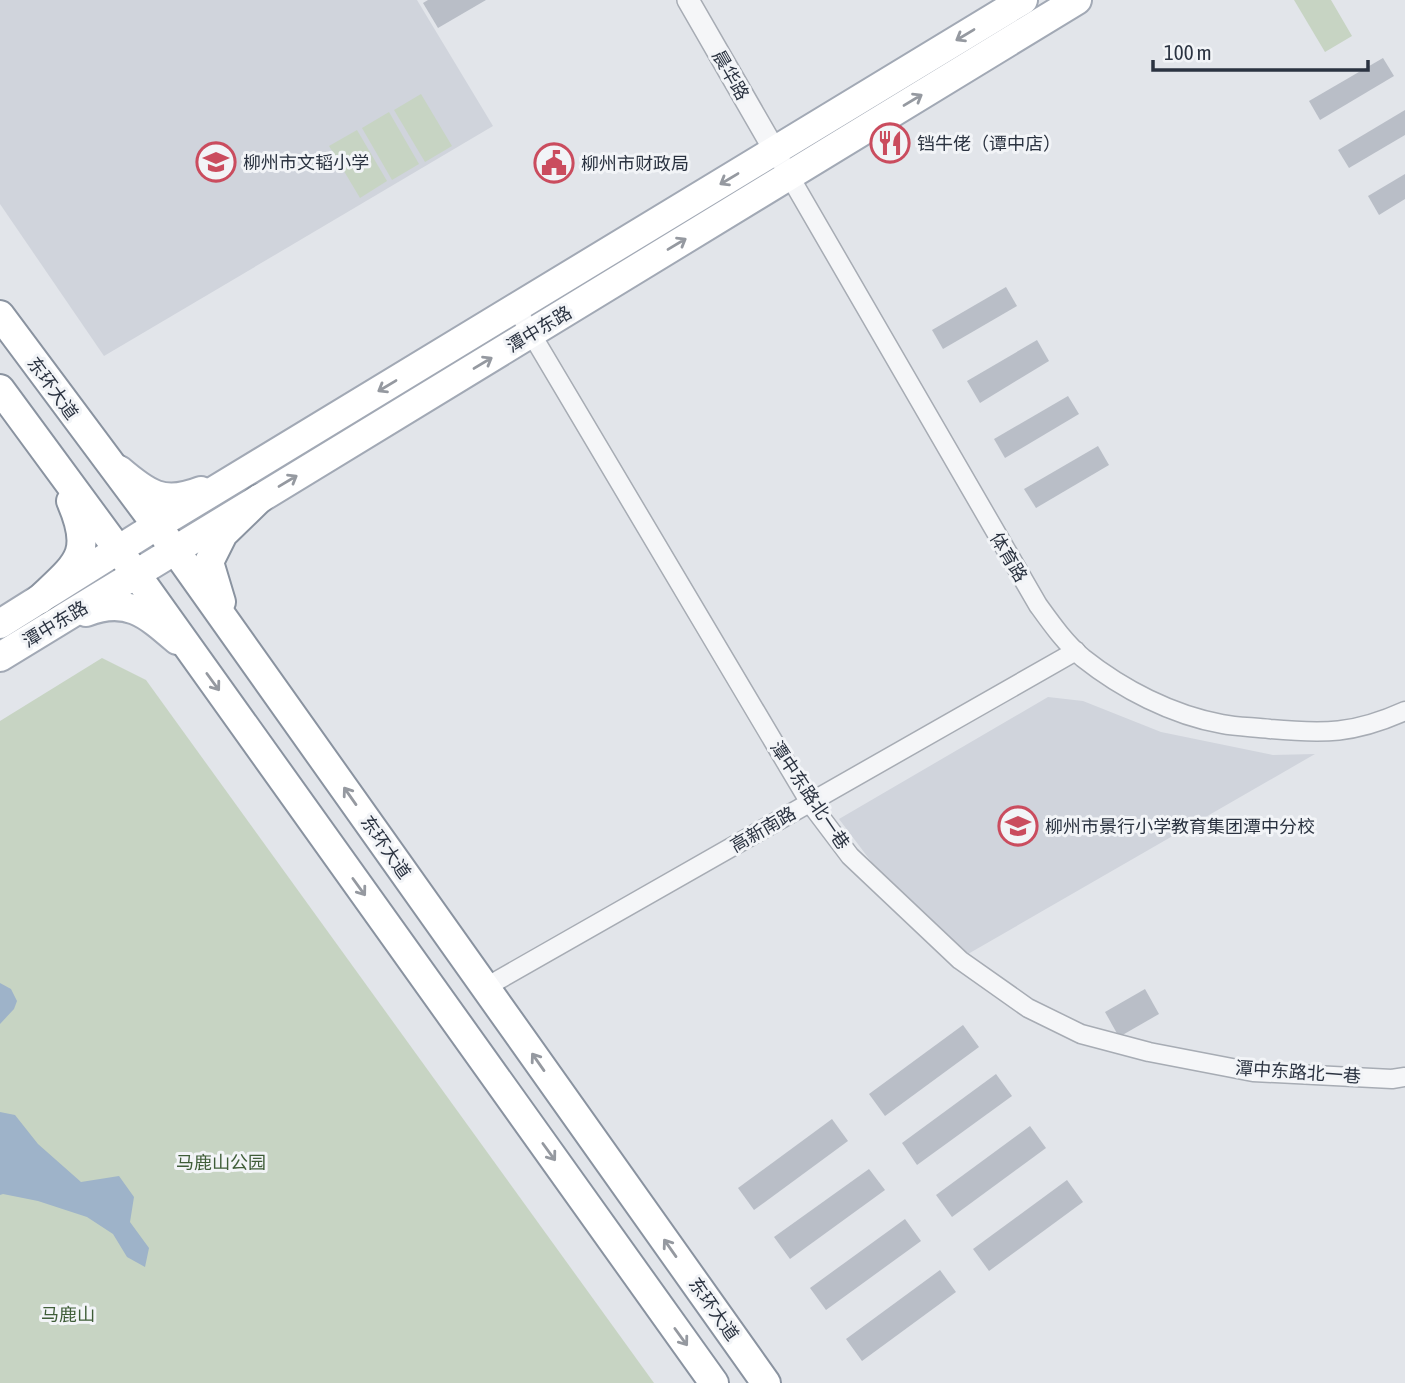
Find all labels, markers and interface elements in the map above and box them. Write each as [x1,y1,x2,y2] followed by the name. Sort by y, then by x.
[1153,28,1368,72] scale bar
[955,29,975,43] one-way arrow
[1164,40,1212,64] text: 100 m
[708,46,754,104] street label: 晨华路
[902,93,922,107] one-way arrow
[869,122,911,164] restaurant icon: 铛牛佬（谭中店）
[917,133,1061,154] place label: 铛牛佬（谭中店）
[195,141,237,183] school or university icon: 柳州市文韬小学
[533,142,575,184] public building icon: 柳州市财政局
[243,152,369,173] place label: 柳州市文韬小学
[581,153,689,174] place label: 柳州市财政局
[719,172,739,186] one-way arrow
[666,237,686,251] one-way arrow
[503,301,575,357] street label: 潭中东路
[23,353,83,423] street label: 东环大道
[472,355,492,369] one-way arrow
[378,379,398,393] one-way arrow
[278,473,298,487] one-way arrow
[986,528,1032,586] street label: 体育路
[19,596,91,652] street label: 潭中东路
[206,672,220,691] one-way arrow
[766,737,854,853] street label: 潭中东路北一巷
[343,787,357,806] one-way arrow
[727,802,799,856] street label: 高新南路
[997,805,1039,847] school or university icon: 柳州市景行小学教育集团潭中分校
[357,811,415,883] street label: 东环大道
[1045,816,1315,837] place label: 柳州市景行小学教育集团潭中分校
[352,877,366,896] one-way arrow
[531,1053,545,1072] one-way arrow
[1234,1057,1362,1087] street label: 潭中东路北一巷
[541,1142,556,1161] one-way arrow
[176,1152,266,1173] park label: 马鹿山公园
[663,1239,677,1258] one-way arrow
[685,1273,743,1345] street label: 东环大道
[41,1304,95,1325] park label: 马鹿山
[674,1327,688,1346] one-way arrow

